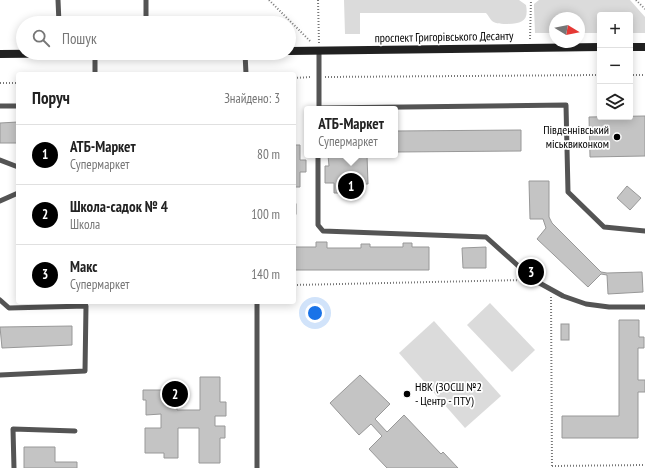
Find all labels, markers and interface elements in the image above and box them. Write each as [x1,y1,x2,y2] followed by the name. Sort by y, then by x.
[549,12,585,48] north arrow
[597,12,633,120] map controls
[597,12,633,48] button: +
[16,16,296,60] search box
[30,27,52,49] icon: search
[374,28,514,45] street label: проспект Григорівського Десанту
[62,29,97,48] text: Пошук
[597,48,633,84] button: −
[597,84,633,120] button: layers
[32,87,70,109] text: Поруч
[224,90,280,107] text: Знайдено: 3
[304,106,398,158] popup
[318,114,384,133] text: АТБ-Маркет
[543,122,609,151] place label: Південнівський міськвиконком
[612,132,622,142] marker: Південнівський міськвиконком
[318,133,378,150] text: Супермаркет
[70,137,136,156] text: АТБ-Маркет
[42,146,48,163] text: 1
[257,146,280,163] text: 80 m
[70,156,129,173] text: Супермаркет
[338,171,364,201] pin: 1
[70,197,168,216] text: Школа-садок № 4
[42,206,48,223] text: 2
[251,206,280,223] text: 100 m
[70,216,100,233] text: Школа
[70,257,97,276] text: Макс
[518,257,544,287] pin: 3
[42,266,48,283] text: 3
[251,266,280,283] text: 140 m
[70,276,129,293] text: Супермаркет
[305,303,325,323] your location
[162,379,188,409] pin: 2
[415,379,482,408] place label: НВК (ЗОСШ №2 - Центр - ПТУ)
[402,389,412,399] marker: НВК (ЗОСШ №2 - Центр - ПТУ)

